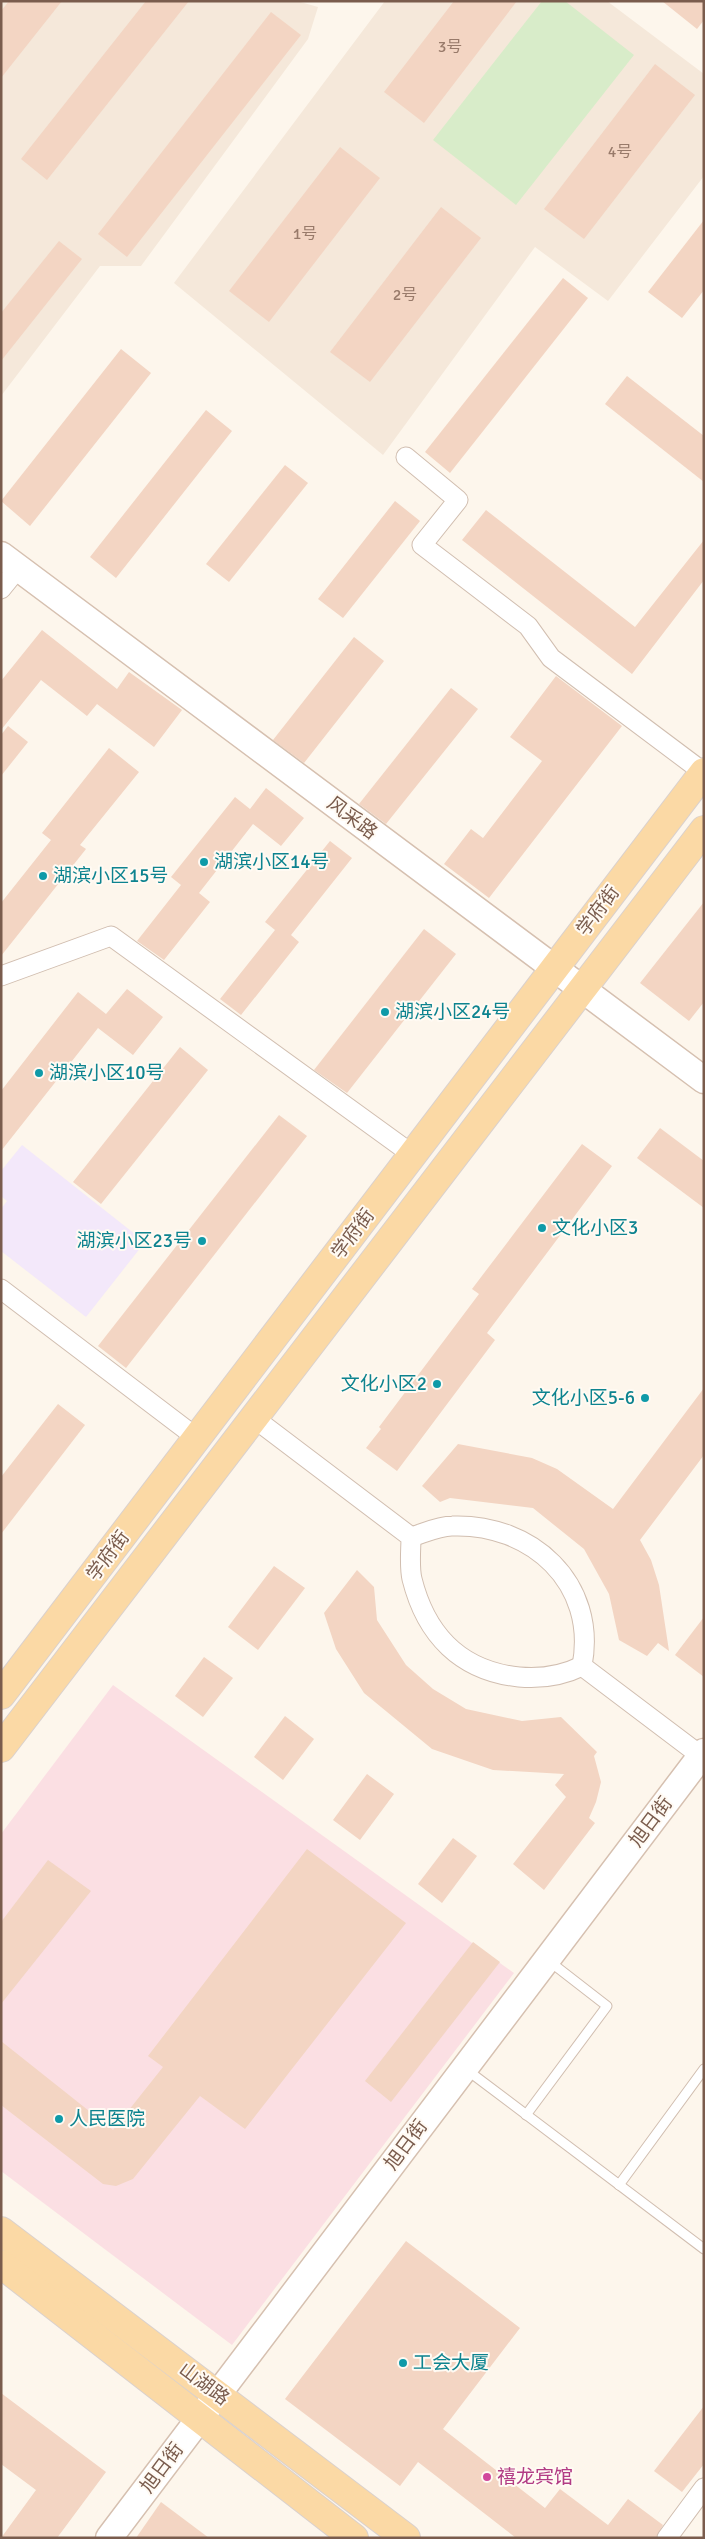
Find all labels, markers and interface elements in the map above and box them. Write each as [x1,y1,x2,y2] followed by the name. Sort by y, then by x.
[438,37,462,57] house number: 3号
[608,142,632,162] house number: 4号
[293,224,317,244] house number: 1号
[393,285,417,305] house number: 2号
[322,791,382,845] street label: 风采路
[214,850,330,874] place label: 湖滨小区14号
[198,856,210,868] marker: 湖滨小区14号
[53,864,169,888] place label: 湖滨小区15号
[37,870,49,882] marker: 湖滨小区15号
[571,881,625,941] street label: 学府街
[395,1000,511,1024] place label: 湖滨小区24号
[379,1006,391,1018] marker: 湖滨小区24号
[49,1061,165,1085] place label: 湖滨小区10号
[33,1067,45,1079] marker: 湖滨小区10号
[326,1204,380,1264] street label: 学府街
[552,1216,638,1240] place label: 文化小区3
[536,1222,548,1234] marker: 文化小区3
[76,1229,192,1253] place label: 湖滨小区23号
[196,1235,208,1247] marker: 湖滨小区23号
[341,1372,427,1396] place label: 文化小区2
[431,1378,443,1390] marker: 文化小区2
[532,1386,635,1410] place label: 文化小区5-6
[639,1392,651,1404] marker: 文化小区5-6
[81,1526,135,1586] street label: 学府街
[624,1792,678,1852] street label: 旭日街
[69,2107,145,2131] place label: 人民医院
[53,2113,65,2125] marker: 人民医院
[379,2115,433,2175] street label: 旭日街
[413,2351,489,2375] place label: 工会大厦
[174,2357,234,2411] street label: 山湖路
[397,2357,409,2369] marker: 工会大厦
[135,2438,189,2498] street label: 旭日街
[497,2465,573,2489] place label: 禧龙宾馆
[481,2471,493,2483] marker: 禧龙宾馆

